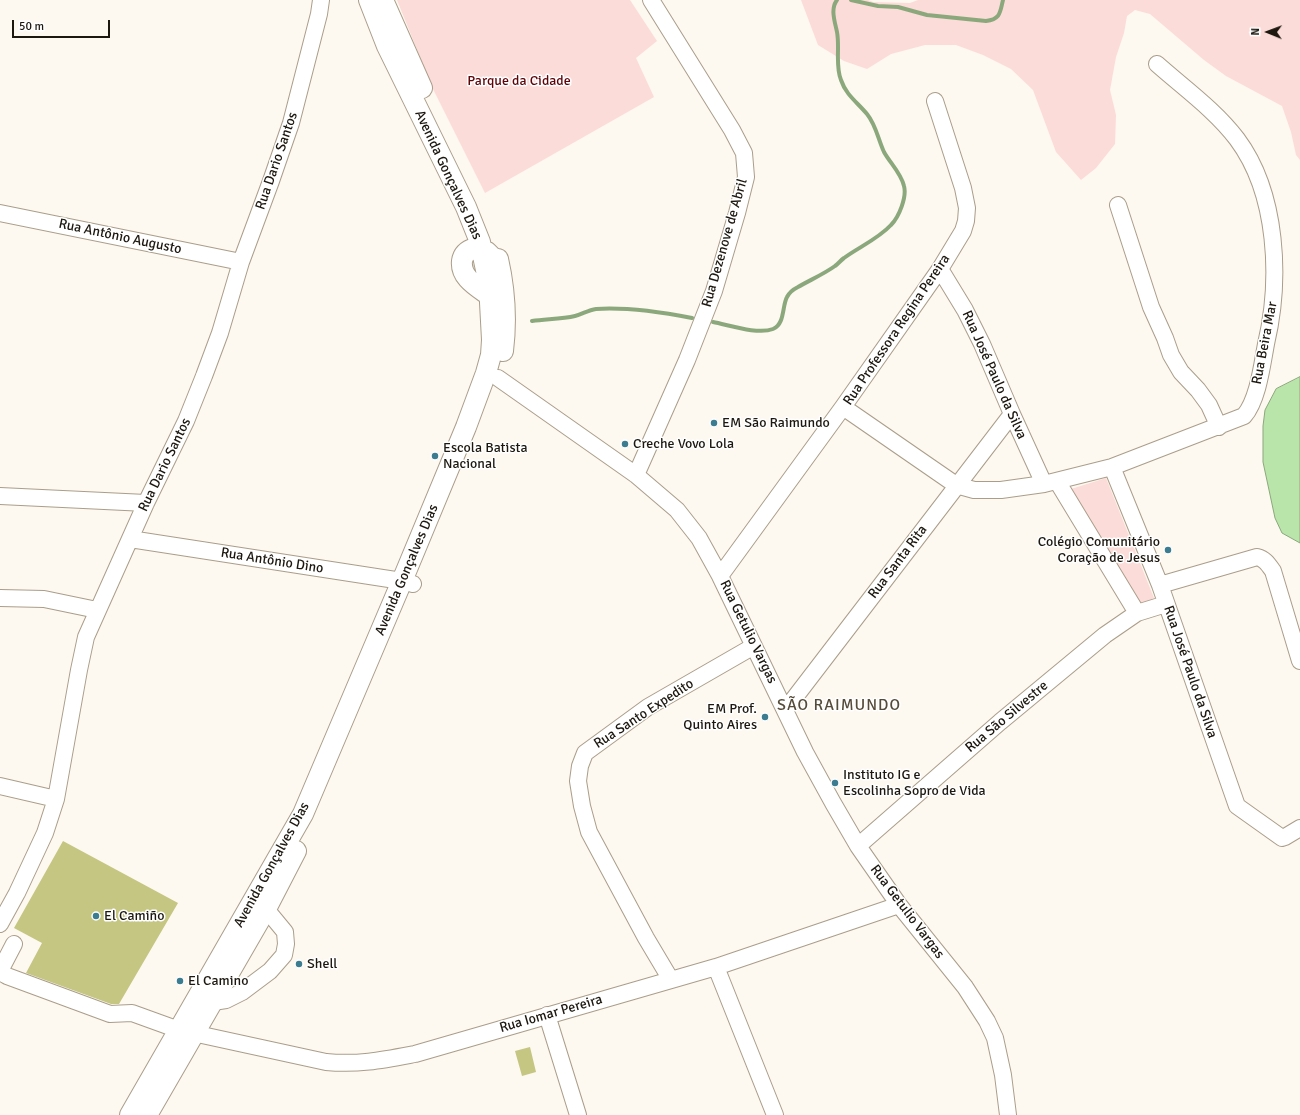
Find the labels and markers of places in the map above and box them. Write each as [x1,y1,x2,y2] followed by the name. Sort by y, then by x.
[722,415,830,431] place label: EM São Raimundo
[709,418,719,428] marker: EM São Raimundo
[633,436,734,452] place label: Creche Vovo Lola
[620,439,630,449] marker: Creche Vovo Lola
[443,440,528,472] place label: Escola Batista Nacional
[430,451,440,461] marker: Escola Batista Nacional
[1038,534,1160,566] place label: Colégio Comunitário Coração de Jesus
[1163,545,1173,555] marker: Colégio Comunitário Coração de Jesus
[683,701,757,734] place label: EM Prof. Quinto Aires
[760,712,770,722] marker: EM Prof. Quinto Aires
[843,767,986,800] place label: Instituto IG e Escolinha Sopro de Vida
[830,778,840,788] marker: Instituto IG e Escolinha Sopro de Vida
[104,908,164,924] place label: El Camiño
[91,911,101,921] marker: El Camiño
[307,956,337,972] place label: Shell
[294,959,304,969] marker: Shell
[188,973,248,989] place label: El Camino
[175,976,185,986] marker: El Camino

